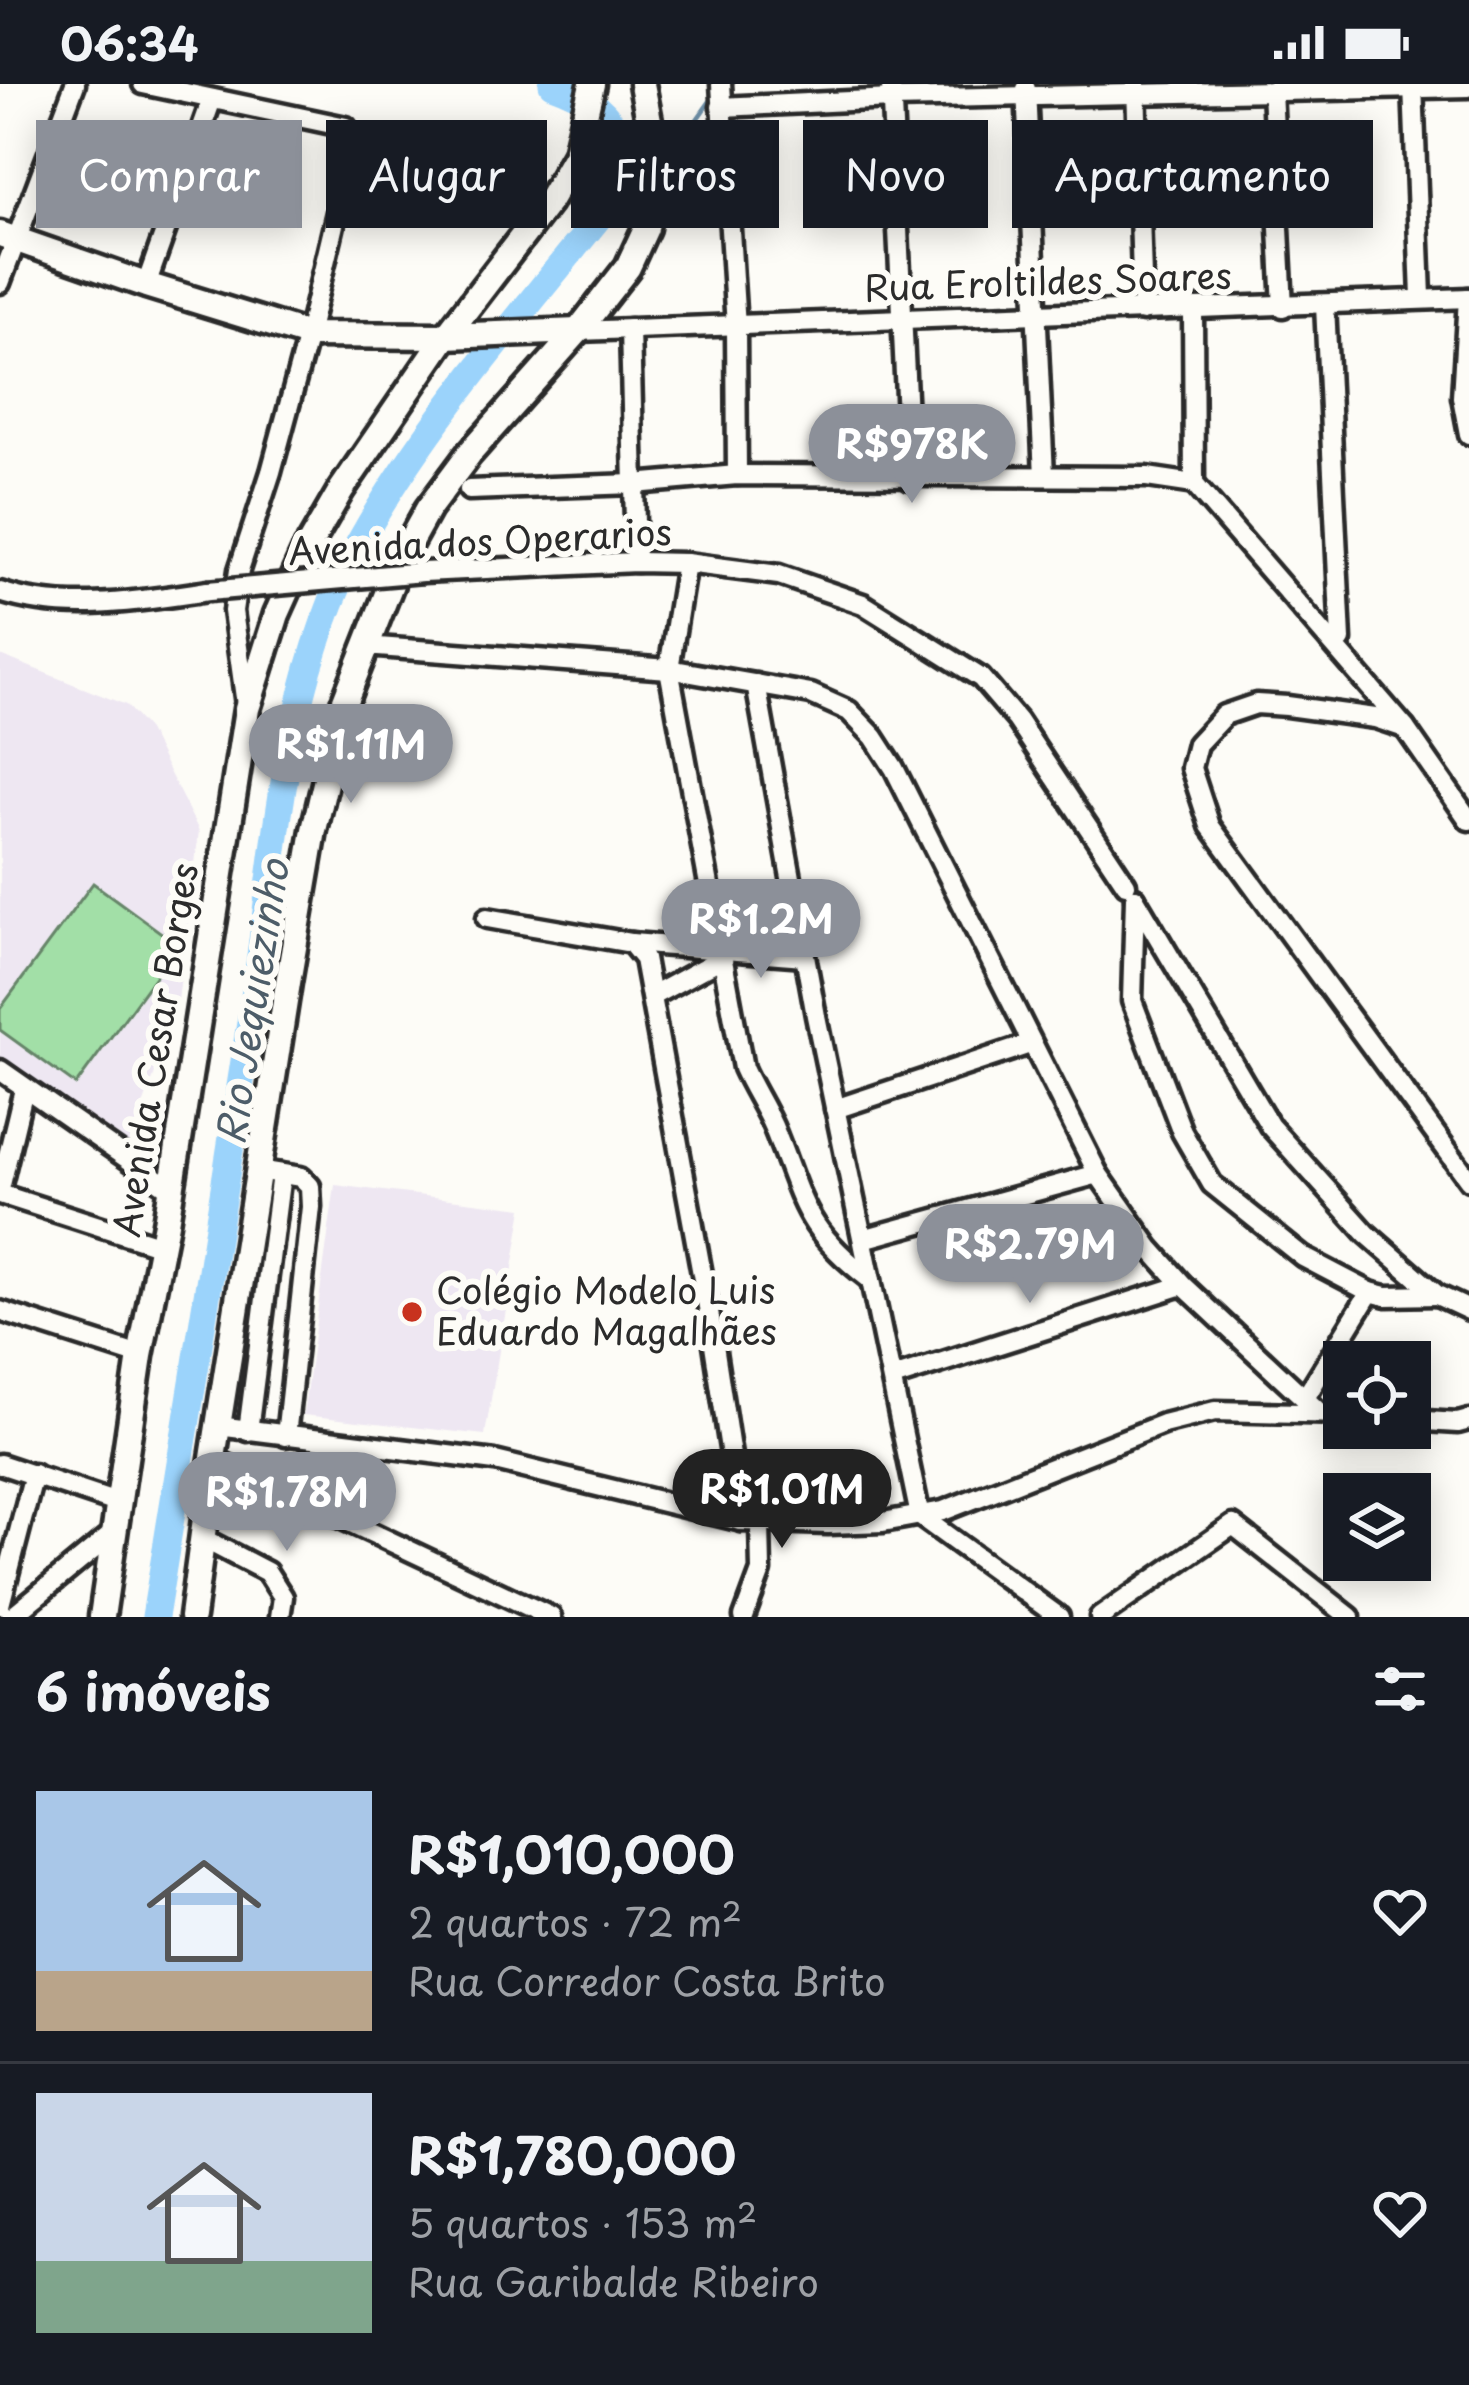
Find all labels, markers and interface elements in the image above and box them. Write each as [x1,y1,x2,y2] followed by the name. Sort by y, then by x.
[60,8,199,76] text: 06:34
[36,120,302,228] chip: Comprar
[326,120,547,228] chip: Alugar
[571,120,779,228] chip: Filtros
[803,120,988,228] chip: Novo
[1012,120,1373,228] chip: Apartamento
[863,247,1233,313] street label: Rua Eroltildes Soares
[814,404,1010,506] pin: R$978K
[836,413,988,472] text: R$978K
[287,503,673,577] street label: Avenida dos Operarios
[240,704,462,806] pin: R$1.11M
[276,713,426,772] text: R$1.11M
[199,853,302,1148] water label: Rio Jequiezinho
[98,859,210,1240] street label: Avenida Cesar Borges
[663,879,859,981] pin: R$1.2M
[688,888,834,947] text: R$1.2M
[919,1204,1141,1306] pin: R$2.79M
[944,1213,1116,1272] text: R$2.79M
[436,1262,777,1357] place label: Colégio Modelo Luis Eduardo Magalhães
[399,1299,425,1325] marker: Colégio Modelo Luis Eduardo Magalhães
[1323,1341,1431,1581] map controls
[1323,1341,1431,1449] button: locate
[671,1449,893,1551] pin: R$1.01M
[176,1452,398,1554] pin: R$1.78M
[700,1458,864,1517] text: R$1.01M
[205,1461,369,1520] text: R$1.78M
[1323,1473,1431,1581] button: layers
[36,1651,271,1728] text: 6 imóveis
[1367,1656,1433,1722] icon: filters
[408,1814,735,1891] text: R$1,010,000
[132,1839,276,1983] icon: home
[1367,1878,1433,1944] icon: heart
[408,1891,742,1950] text: 2 quartos · 72 m²
[408,1950,886,2009] text: Rua Corredor Costa Brito
[408,2115,736,2192] text: R$1,780,000
[132,2141,276,2285] icon: home
[1367,2180,1433,2246] icon: heart
[408,2192,757,2251] text: 5 quartos · 153 m²
[408,2251,819,2310] text: Rua Garibalde Ribeiro

